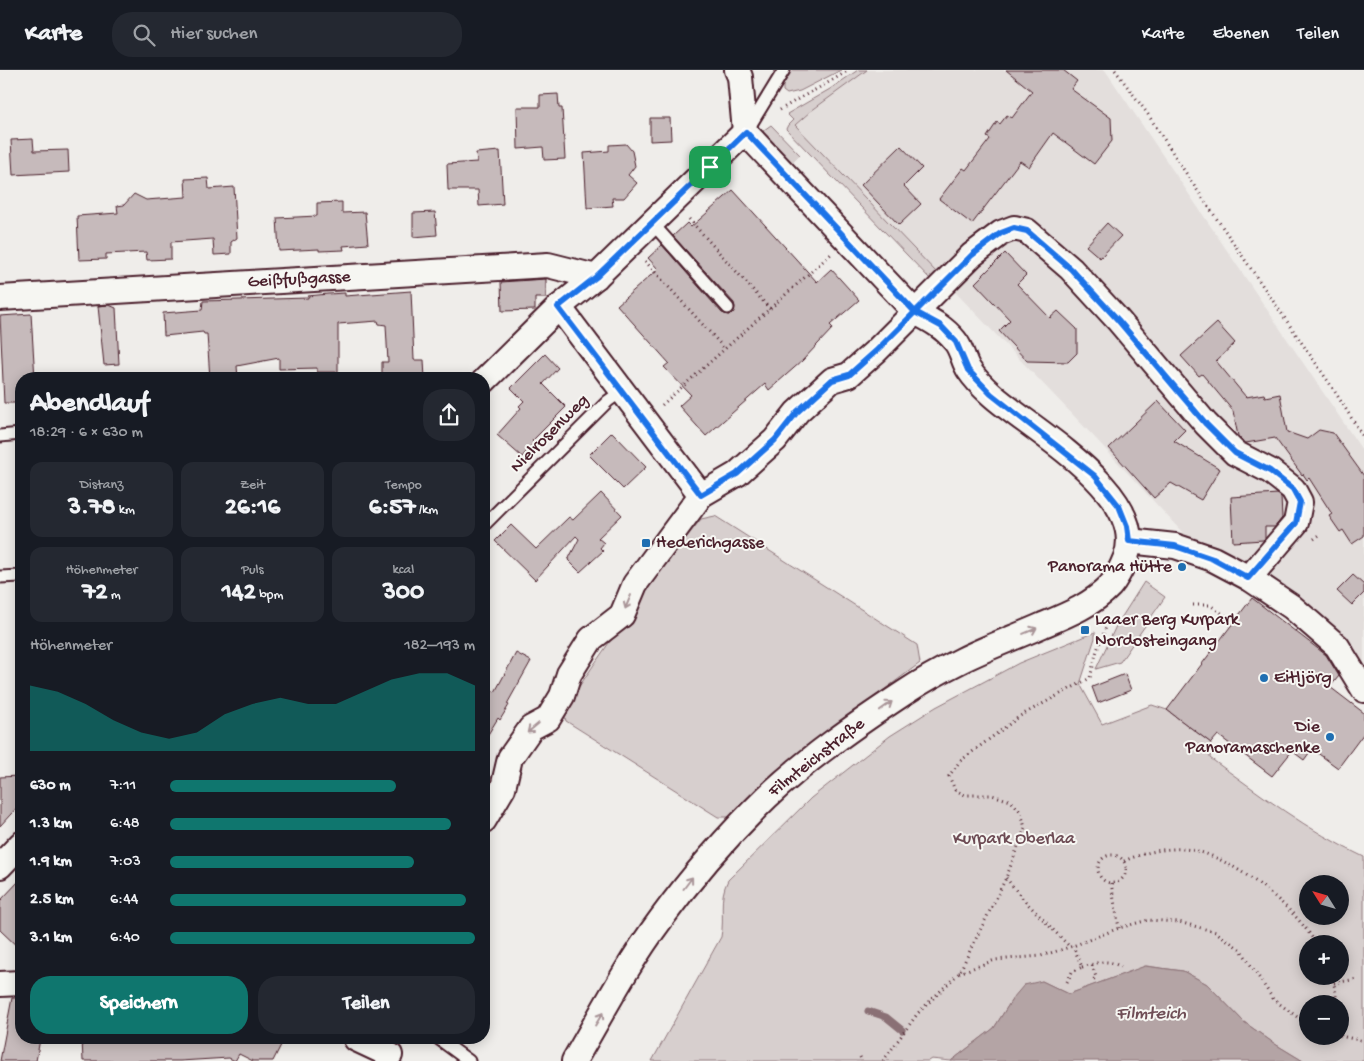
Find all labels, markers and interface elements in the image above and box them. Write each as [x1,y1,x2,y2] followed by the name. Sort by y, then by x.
[112,12,462,57] search box
[25,20,82,49] text: Karte
[130,21,158,49] icon: search
[170,23,258,46] text: Hier suchen
[1142,24,1185,45] text: Karte
[1213,24,1269,45] text: Ebenen
[1297,24,1339,45] text: Teilen
[689,146,731,188] pin
[696,153,724,181] icon: arrive
[247,267,352,293] street label: Geißfußgasse
[30,388,149,421] text: Abendlauf
[423,389,475,441] button: share
[506,390,594,478] street label: Nielrosenweg
[30,424,143,443] text: 18:29 · 6 × 630 m
[80,477,123,494] text: Distanz
[240,477,265,494] text: Zeit
[385,477,422,494] text: Tempo
[68,494,116,523] text: 3.78
[225,494,280,523] text: 26:16
[369,494,415,523] text: 6:57
[116,502,135,519] text: km
[415,502,438,519] text: /km
[656,533,765,554] place label: Hederichgasse
[640,537,652,549] marker: Hederichgasse
[1047,557,1173,578] place label: Panorama Hütte
[1176,561,1188,573] marker: Panorama Hütte
[66,562,137,579] text: Höhenmeter
[241,562,264,579] text: Puls
[393,562,414,579] text: kcal
[82,579,108,608] text: 72
[222,579,256,608] text: 142
[383,579,424,608] text: 300
[108,587,121,604] text: m
[256,587,283,604] text: bpm
[622,594,632,609] one-way arrow
[1095,610,1241,652] place label: Laaer Berg Kurpark Nordosteingang
[1079,624,1091,636] marker: Laaer Berg Kurpark Nordosteingang
[1022,625,1037,635] one-way arrow
[30,637,112,656] text: Höhenmeter
[404,637,475,656] text: 182–193 m
[1274,668,1332,689] place label: Eitljörg
[1258,672,1270,684] marker: Eitljörg
[879,701,893,711] one-way arrow
[764,713,870,803] street label: Filmteichstraße
[1184,717,1321,759] place label: Die Panoramaschenke
[527,723,540,734] one-way arrow
[1324,731,1336,743] marker: Die Panoramaschenke
[30,777,71,796] text: 630 m
[110,777,136,796] text: 7:11
[30,815,72,834] text: 1.3 km
[110,815,139,834] text: 6:48
[953,829,1076,850] park label: Kurpark Oberlaa
[30,853,72,872] text: 1.9 km
[110,853,141,872] text: 7:03
[1299,875,1349,925] north arrow
[1299,875,1349,1045] map controls
[682,877,693,890] one-way arrow
[30,891,74,910] text: 2.5 km
[110,891,138,910] text: 6:44
[30,929,72,948] text: 3.1 km
[110,929,140,948] text: 6:40
[1299,935,1349,985] button: +
[30,976,248,1034] button: Speichern
[258,976,475,1034] button: Teilen
[1299,995,1349,1045] button: −
[1116,1003,1187,1026] water label: Filmteich
[594,1013,604,1027] one-way arrow

